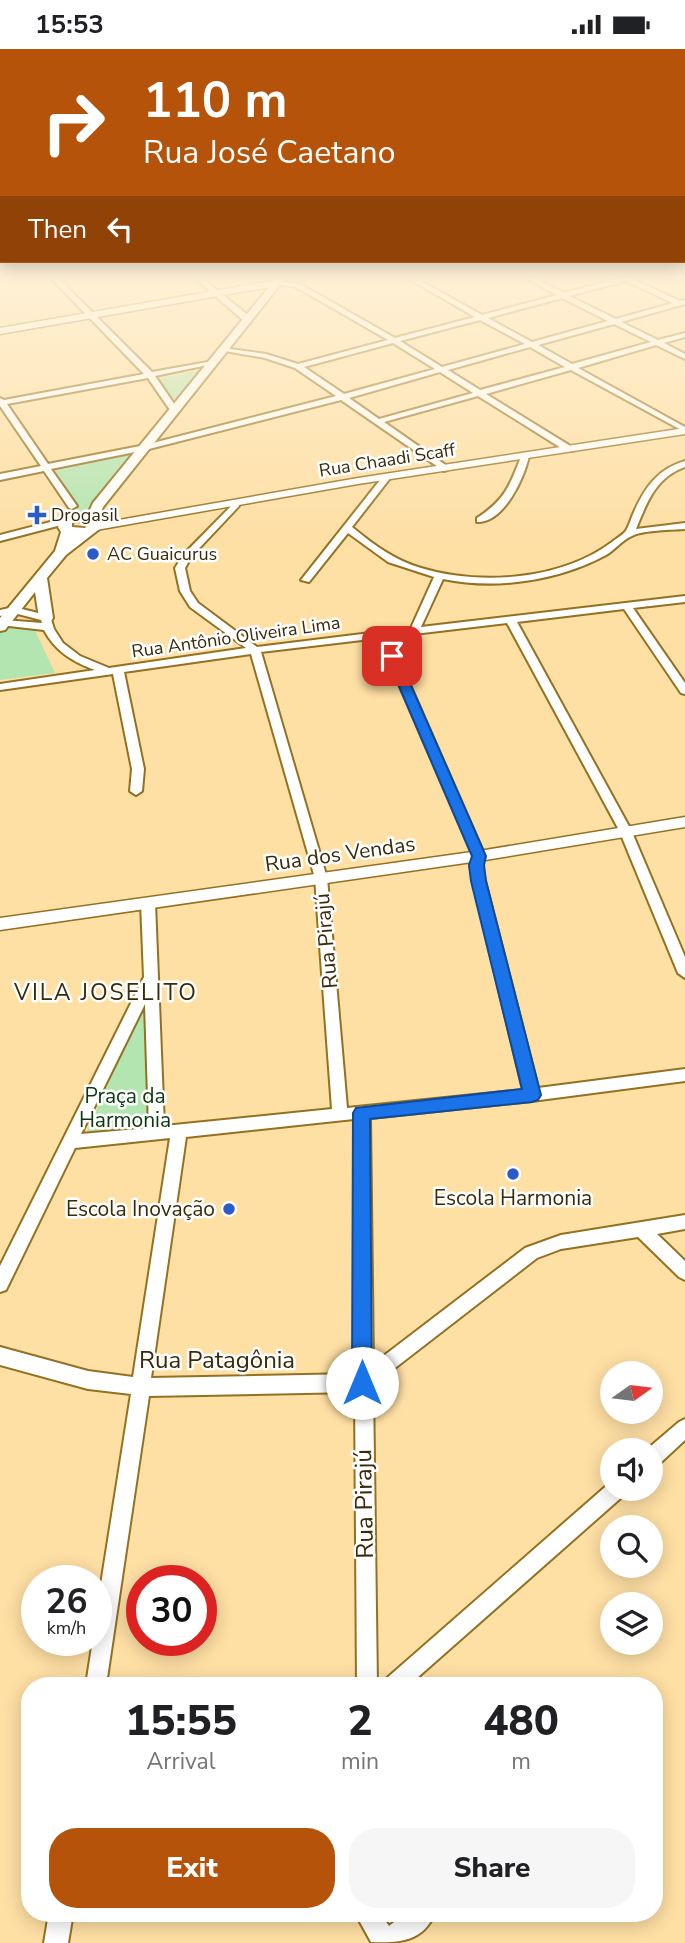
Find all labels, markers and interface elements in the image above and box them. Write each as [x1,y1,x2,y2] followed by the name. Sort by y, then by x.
[35,7,104,42] text: 15:53
[143,67,287,134] text: 110 m
[28,77,119,168] icon: right
[143,131,395,174] text: Rua José Caetano
[101,210,139,248] icon: left
[28,212,87,247] text: Then
[317,437,458,483] street label: Rua Chaadi Scaff
[51,503,120,527] place label: Drogasil
[29,507,45,523] marker: Drogasil
[107,542,217,566] place label: AC Guaicurus
[85,546,101,562] marker: AC Guaicurus
[130,610,342,664] street label: Rua Antônio Oliveira Lima
[362,626,422,686] pin
[373,637,411,675] icon: arrive
[263,830,417,878] street label: Rua dos Vendas
[308,892,344,990] street label: Rua Pirajú
[13,977,198,1008] district label: VILA JOSELITO
[79,1082,171,1134] park label: Praça da Harmonia
[505,1166,521,1182] marker: Escola Harmonia
[434,1184,592,1212] place label: Escola Harmonia
[66,1195,215,1223] place label: Escola Inovação
[221,1201,237,1217] marker: Escola Inovação
[139,1344,295,1376] street label: Rua Patagônia
[325,1346,399,1420] position arrow
[600,1361,663,1425] north arrow
[600,1361,663,1655] map controls
[600,1438,663,1501] button: sound
[347,1449,381,1559] street label: Rua Pirajú
[600,1515,663,1578] button: search
[126,1565,217,1656] speed limit sign: 30
[45,1578,88,1625] text: 26
[600,1592,663,1655] button: layers
[47,1616,86,1640] text: km/h
[125,1693,237,1750] text: 15:55
[347,1693,373,1750] text: 2
[483,1693,559,1750] text: 480
[146,1746,216,1777] text: Arrival
[341,1746,379,1777] text: min
[511,1746,531,1777] text: m
[49,1828,335,1908] button: Exit
[349,1828,635,1908] button: Share

